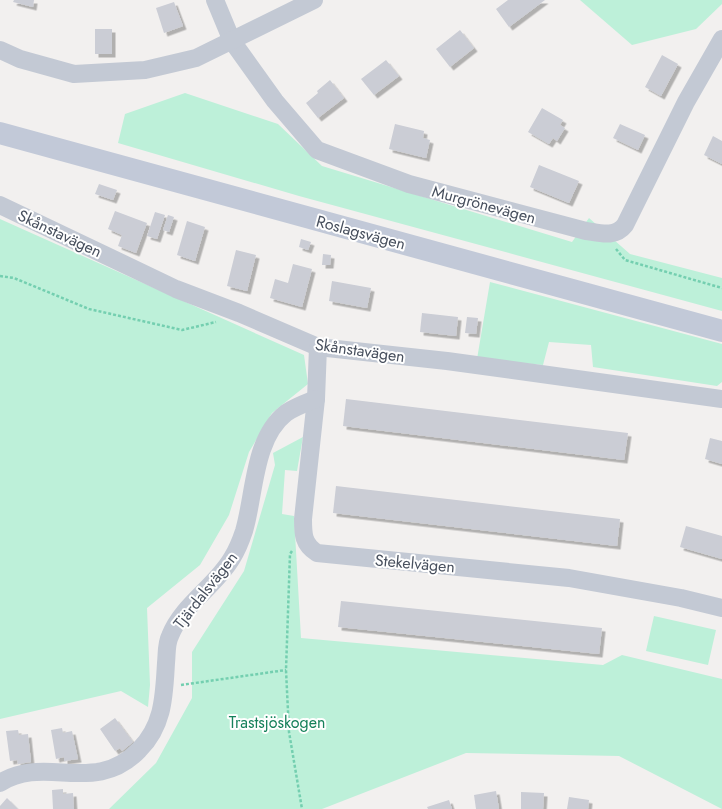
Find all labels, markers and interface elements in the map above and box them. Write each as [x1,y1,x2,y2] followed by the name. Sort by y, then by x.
[429,180,538,229] street label: Murgrönevägen
[14,204,106,263] street label: Skånstavägen
[314,210,408,255] street label: Roslagsvägen
[314,333,406,368] street label: Skånstavägen
[168,547,243,634] street label: Tjärdalsvägen
[374,549,456,578] street label: Stekelvägen
[229,711,325,734] park label: Trastsjöskogen

